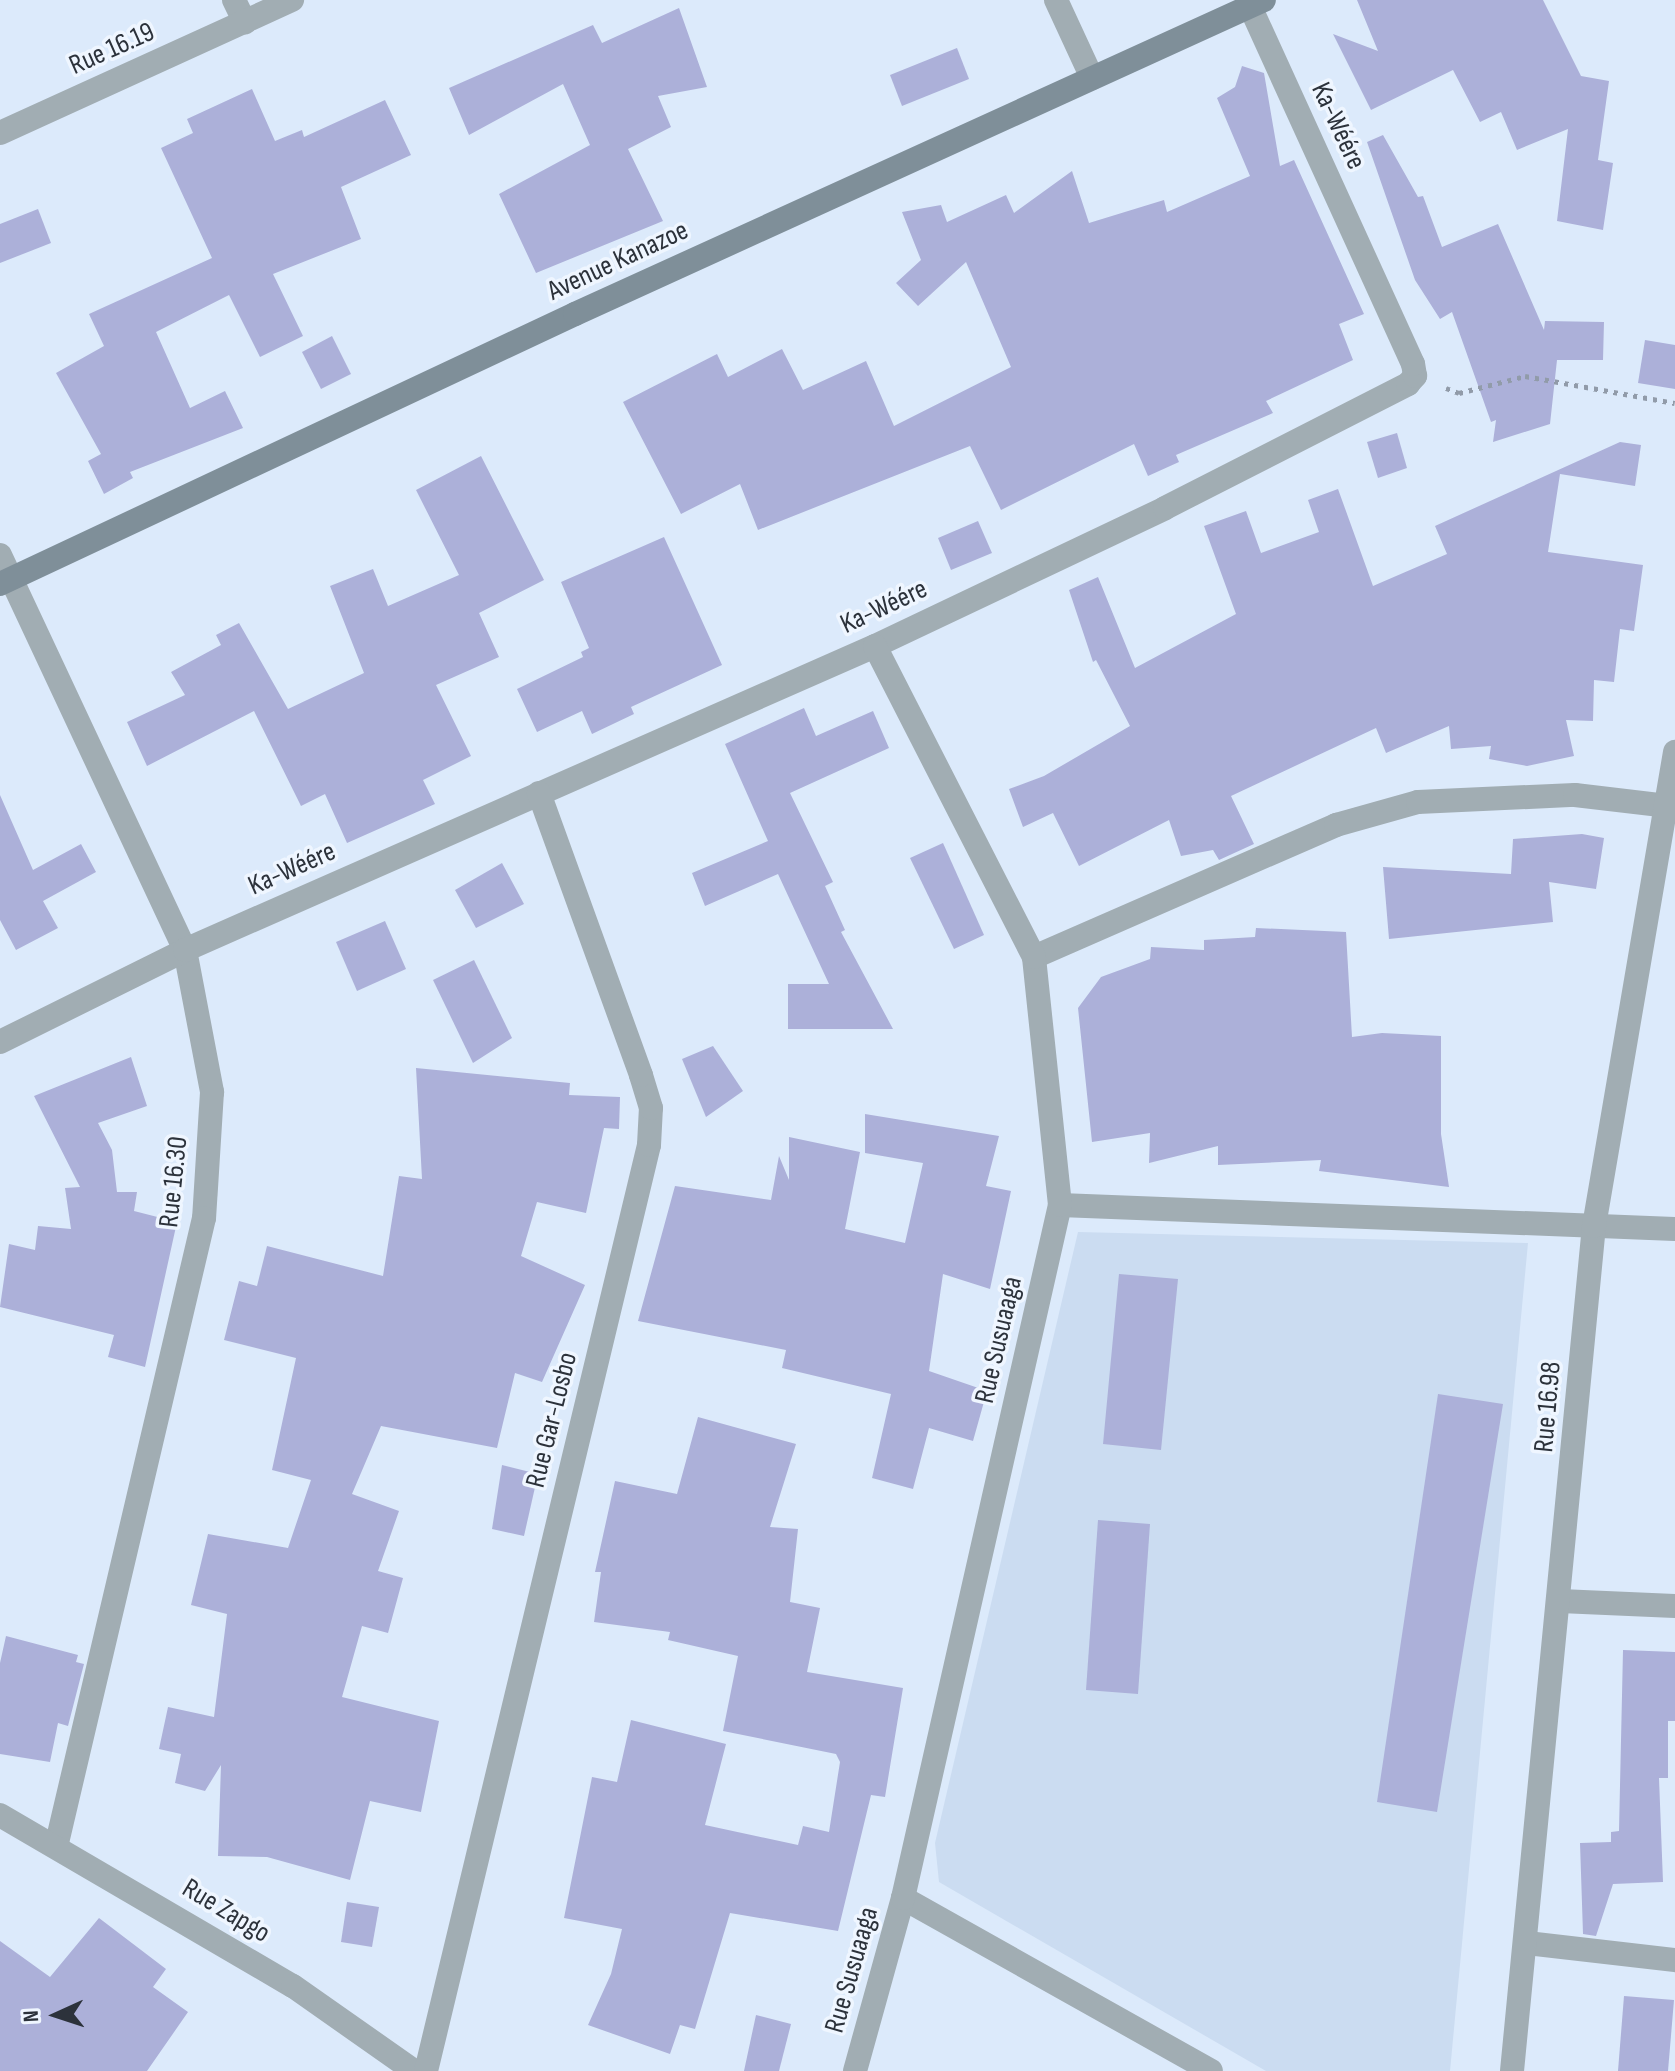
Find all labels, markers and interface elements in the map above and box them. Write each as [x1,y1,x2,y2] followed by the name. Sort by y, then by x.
[64,15,160,83] street label: Rue 16.19
[1303,77,1373,175] street label: Ka-Wéére
[542,214,694,308] street label: Avenue Kanazoe
[835,572,933,642] street label: Ka-Wéére
[243,835,341,903] street label: Ka-Wéére
[153,1135,195,1229] street label: Rue 16.30
[968,1273,1030,1407] street label: Rue Susuaaga
[519,1349,585,1491] street label: Rue Gar-Losbo
[1527,1360,1569,1454] street label: Rue 16.98
[176,1872,276,1950] street label: Rue Zapgo
[818,1903,886,2037] street label: Rue Susuaaga
[16,1975,96,2055] north arrow
[18,2010,45,2023] text: N

